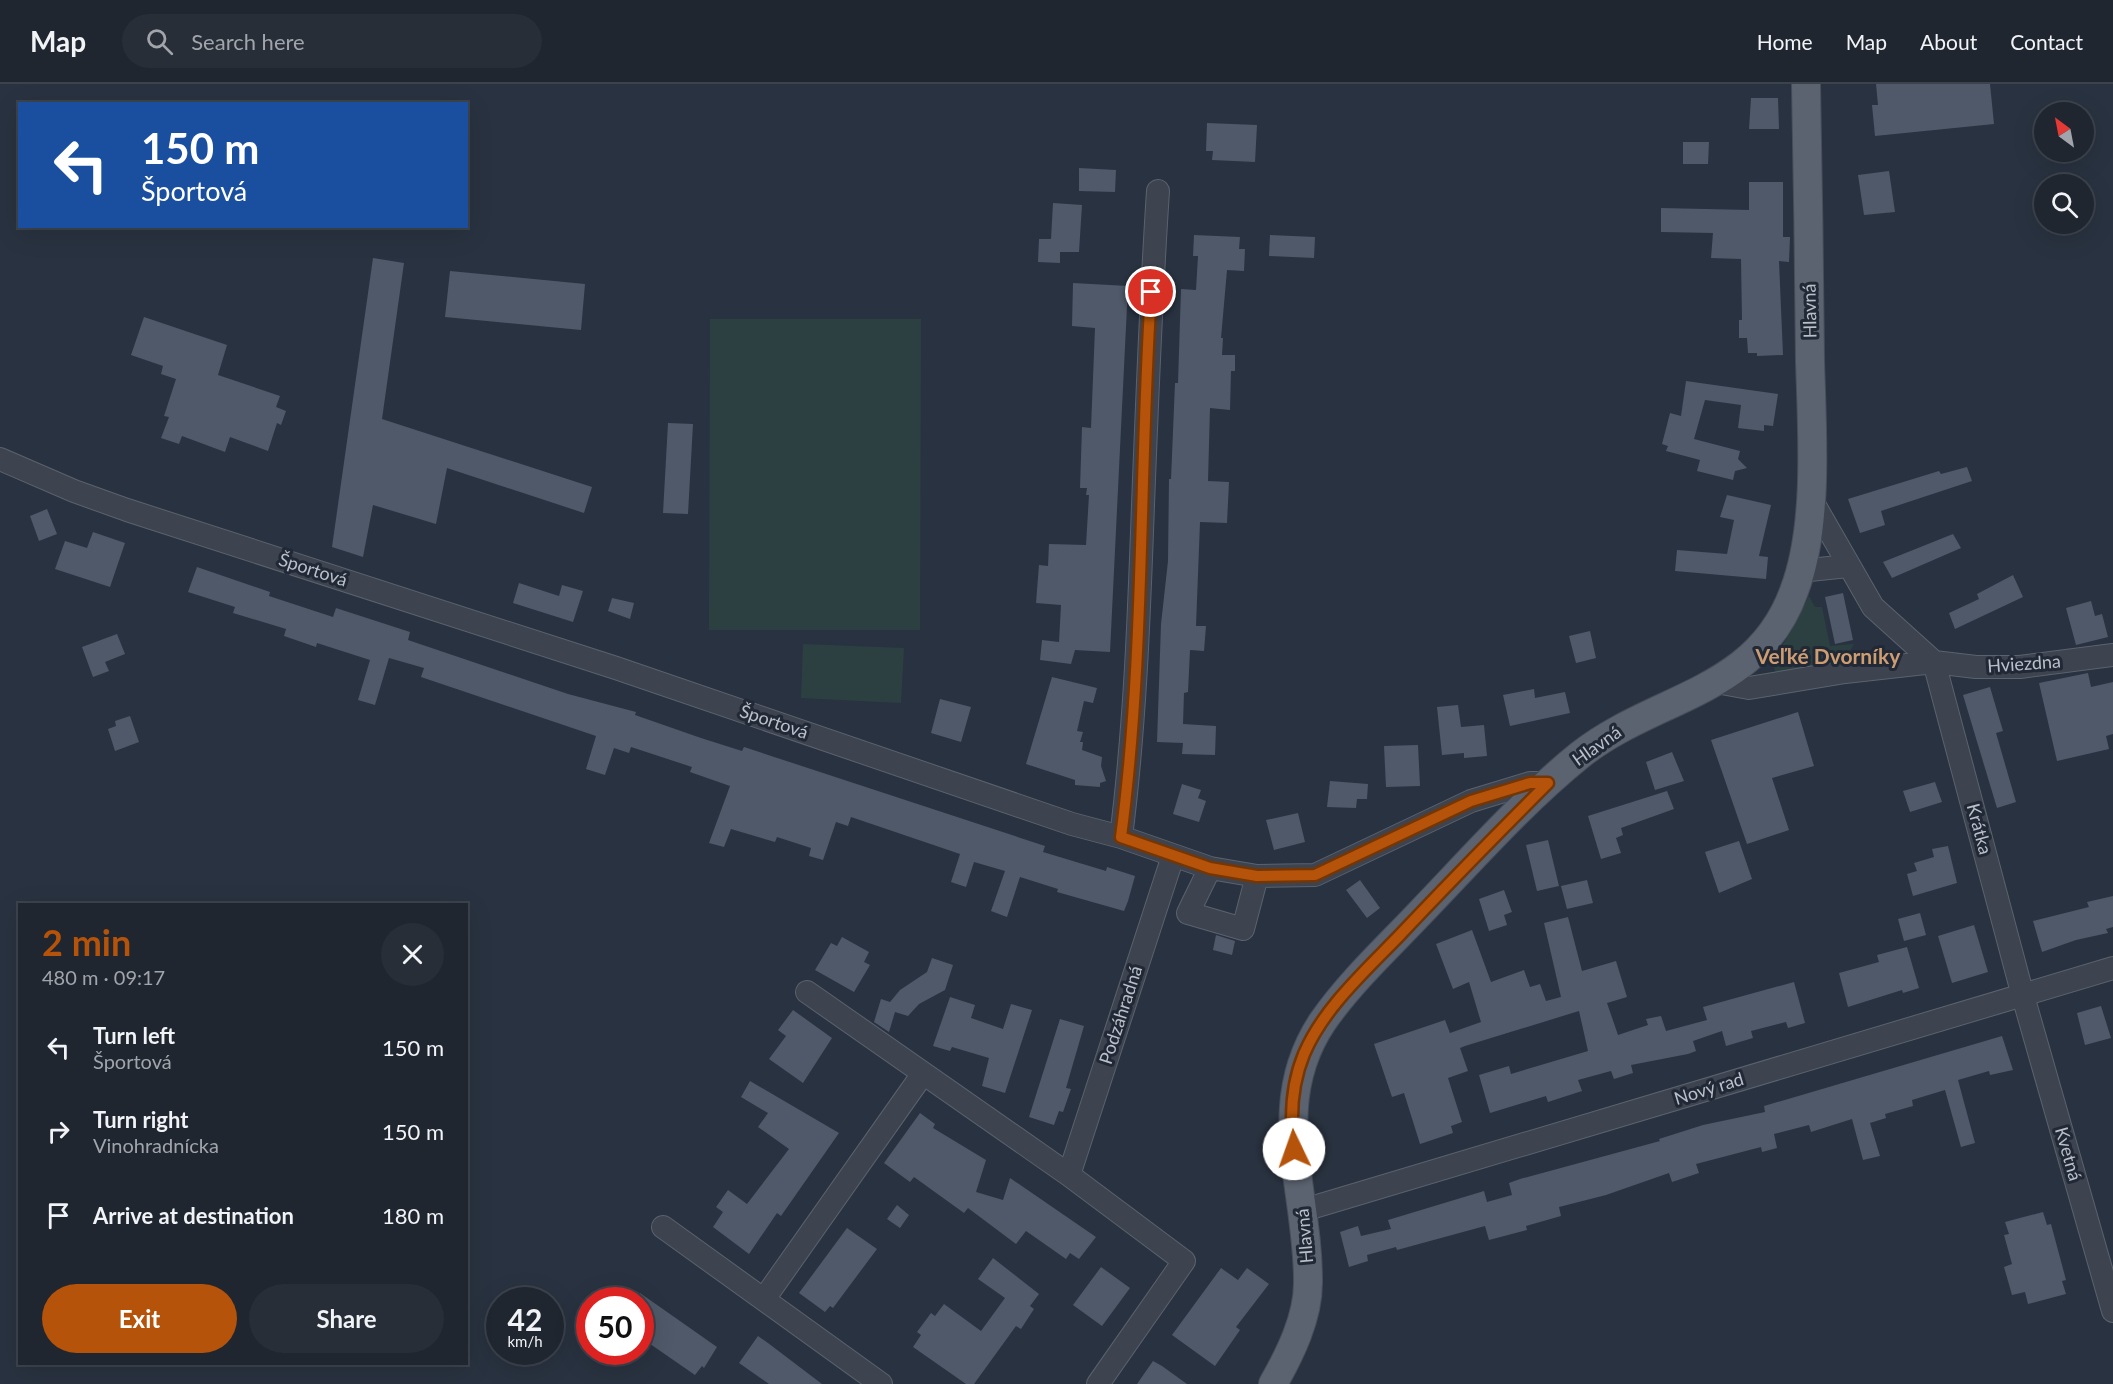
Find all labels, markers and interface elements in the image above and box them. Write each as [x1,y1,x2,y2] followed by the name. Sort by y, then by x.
[122,14,542,68] search box
[30,24,86,58] text: Map
[143,25,176,58] icon: search
[191,28,305,55] text: Search here
[1757,29,1813,54] text: Home
[1846,29,1887,54] text: Map
[1920,29,1977,54] text: About
[2010,29,2083,54] text: Contact
[2034,102,2094,162] north arrow
[2034,102,2094,234] map controls
[141,123,259,173] text: 150 m
[42,126,120,204] icon: left
[141,174,247,207] text: Športová
[2034,174,2094,234] button: search
[1125,266,1176,317] pin
[1134,275,1167,308] icon: arrive
[1798,283,1820,339] street label: Hlavná
[276,548,350,590] street label: Športová
[1755,643,1901,668] district label: Veľké Dvorníky
[1986,649,2061,677] street label: Hviezdna
[737,699,811,743] street label: Športová
[1568,720,1625,770] street label: Hlavná
[1963,801,1997,857] street label: Krátka
[42,920,131,964] text: 2 min
[381,923,444,986] button: close
[1094,963,1146,1067] street label: Podzáhradná
[42,965,165,989] text: 480 m · 09:17
[93,1022,175,1049] text: Turn left
[42,1031,75,1064] icon: left
[382,1034,444,1061] text: 150 m
[93,1049,172,1073] text: Športová
[1671,1067,1746,1109] street label: Nový rad
[93,1106,188,1133] text: Turn right
[42,1115,75,1148] icon: right
[1262,1117,1326,1181] position arrow
[382,1118,444,1145] text: 150 m
[2051,1124,2087,1183] street label: Kvetná
[93,1133,219,1157] text: Vinohradnícka
[42,1199,75,1232] icon: arrive
[93,1202,294,1229] text: Arrive at destination
[382,1202,444,1229] text: 180 m
[1291,1208,1317,1264] street label: Hlavná
[42,1284,237,1353] button: Exit
[249,1284,444,1353] button: Share
[576,1287,654,1365] speed limit sign: 50
[508,1301,542,1337] text: 42
[507,1332,543,1350] text: km/h

